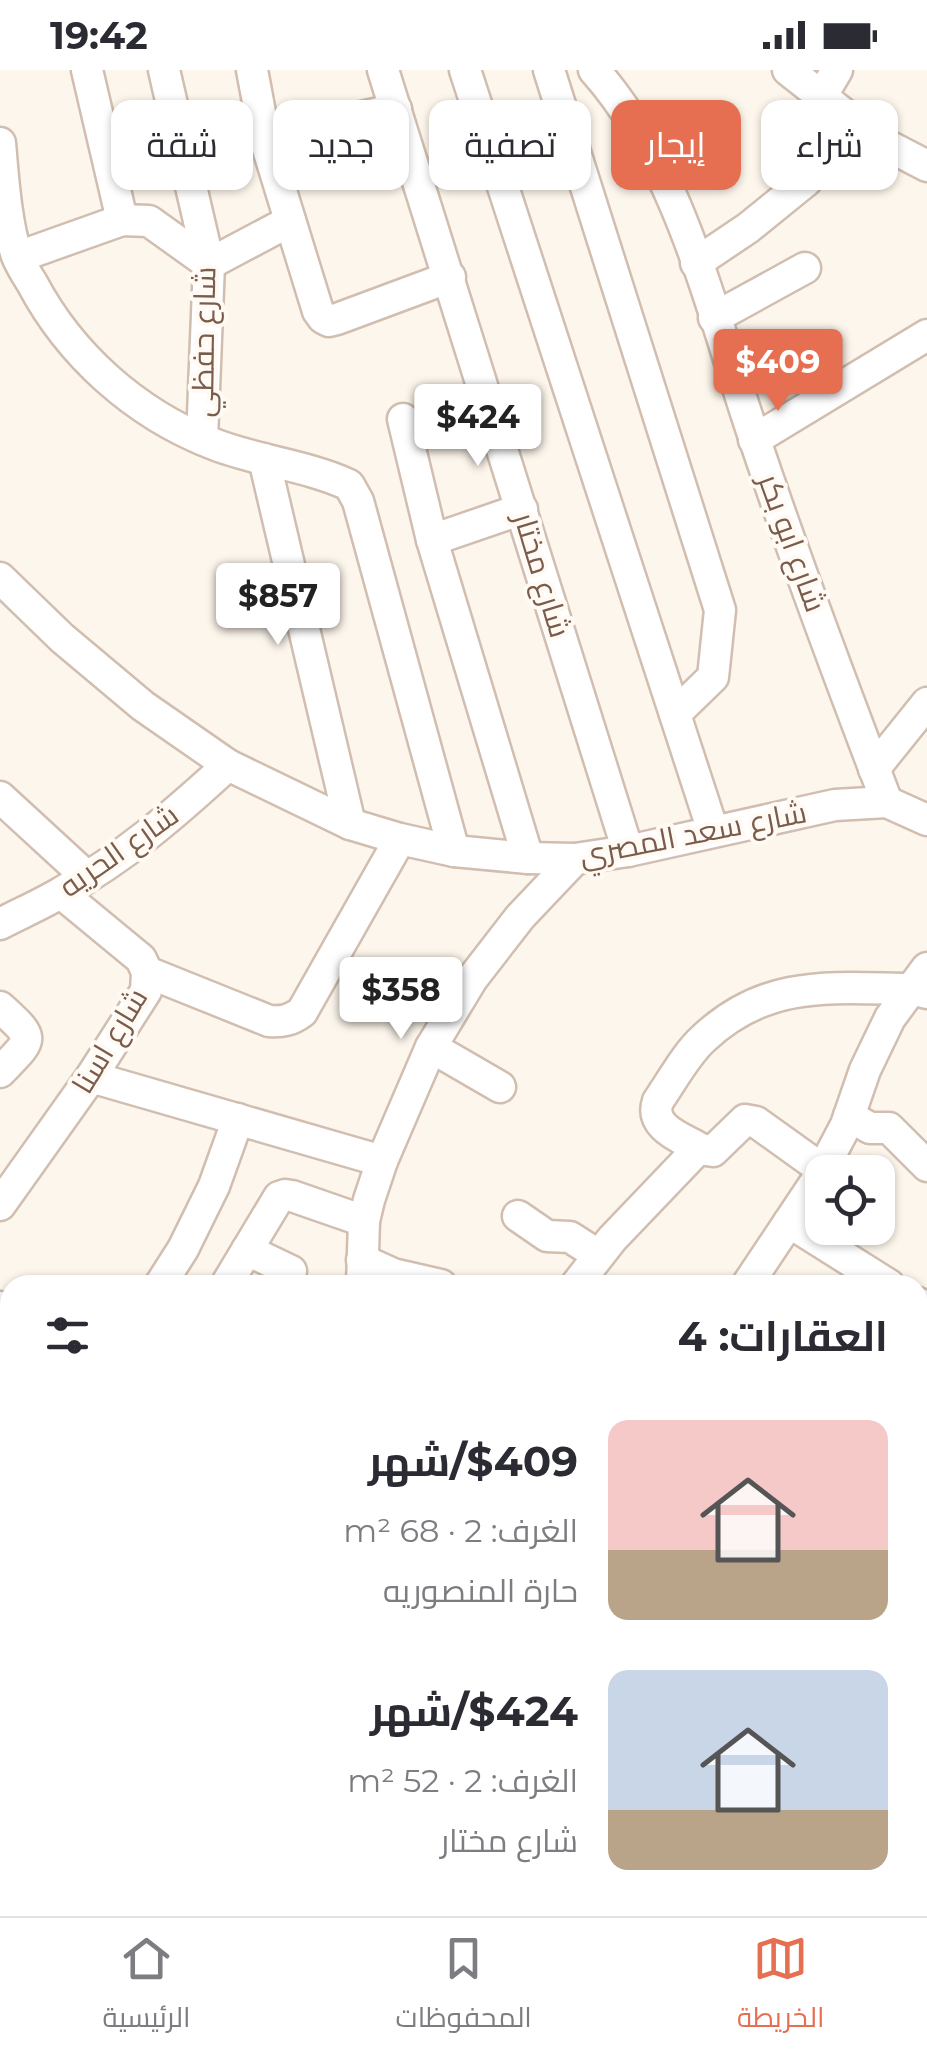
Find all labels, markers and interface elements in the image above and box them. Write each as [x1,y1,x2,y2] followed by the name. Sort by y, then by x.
[50,12,148,59] text: 19:42
[111,100,253,190] chip: شقة
[273,100,409,190] chip: جديد
[429,100,591,190] chip: تصفية
[611,100,741,190] chip: إيجار
[761,100,898,190] chip: شراء
[184,266,228,418] street label: شارع حفظي
[719,329,837,414] pin: $409
[736,342,820,381] text: $409
[419,384,537,469] pin: $424
[436,397,520,436] text: $424
[748,467,834,617] street label: شارع ابو بكر
[503,506,579,642] street label: شارع مختار
[219,563,337,648] pin: $857
[238,576,318,615] text: $857
[576,793,811,879] street label: شارع سعد المصري
[52,796,187,907] street label: شارع الحريه
[342,957,460,1042] pin: $358
[361,970,441,1009] text: $358
[64,981,157,1101] street label: شارع اسنا
[805,1155,895,1245] map controls
[805,1155,895,1245] button: locate
[40,1308,95,1363] icon: filters
[678,1310,888,1362] text: العقارات: 4
[368,1435,578,1487] text: $409/شهر
[688,1460,808,1580] icon: home
[343,1511,578,1550] text: الغرف: 2 · 68 m²
[383,1571,578,1610] text: حارة المنصوريه
[370,1685,578,1737] text: $424/شهر
[688,1710,808,1830] icon: home
[347,1761,578,1800] text: الغرف: 2 · 52 m²
[441,1821,578,1860] text: شارع مختار
[103,1931,190,2043] tab: الرئيسية
[396,1931,532,2043] tab: المحفوظات
[737,1931,824,2043] tab: الخريطة

